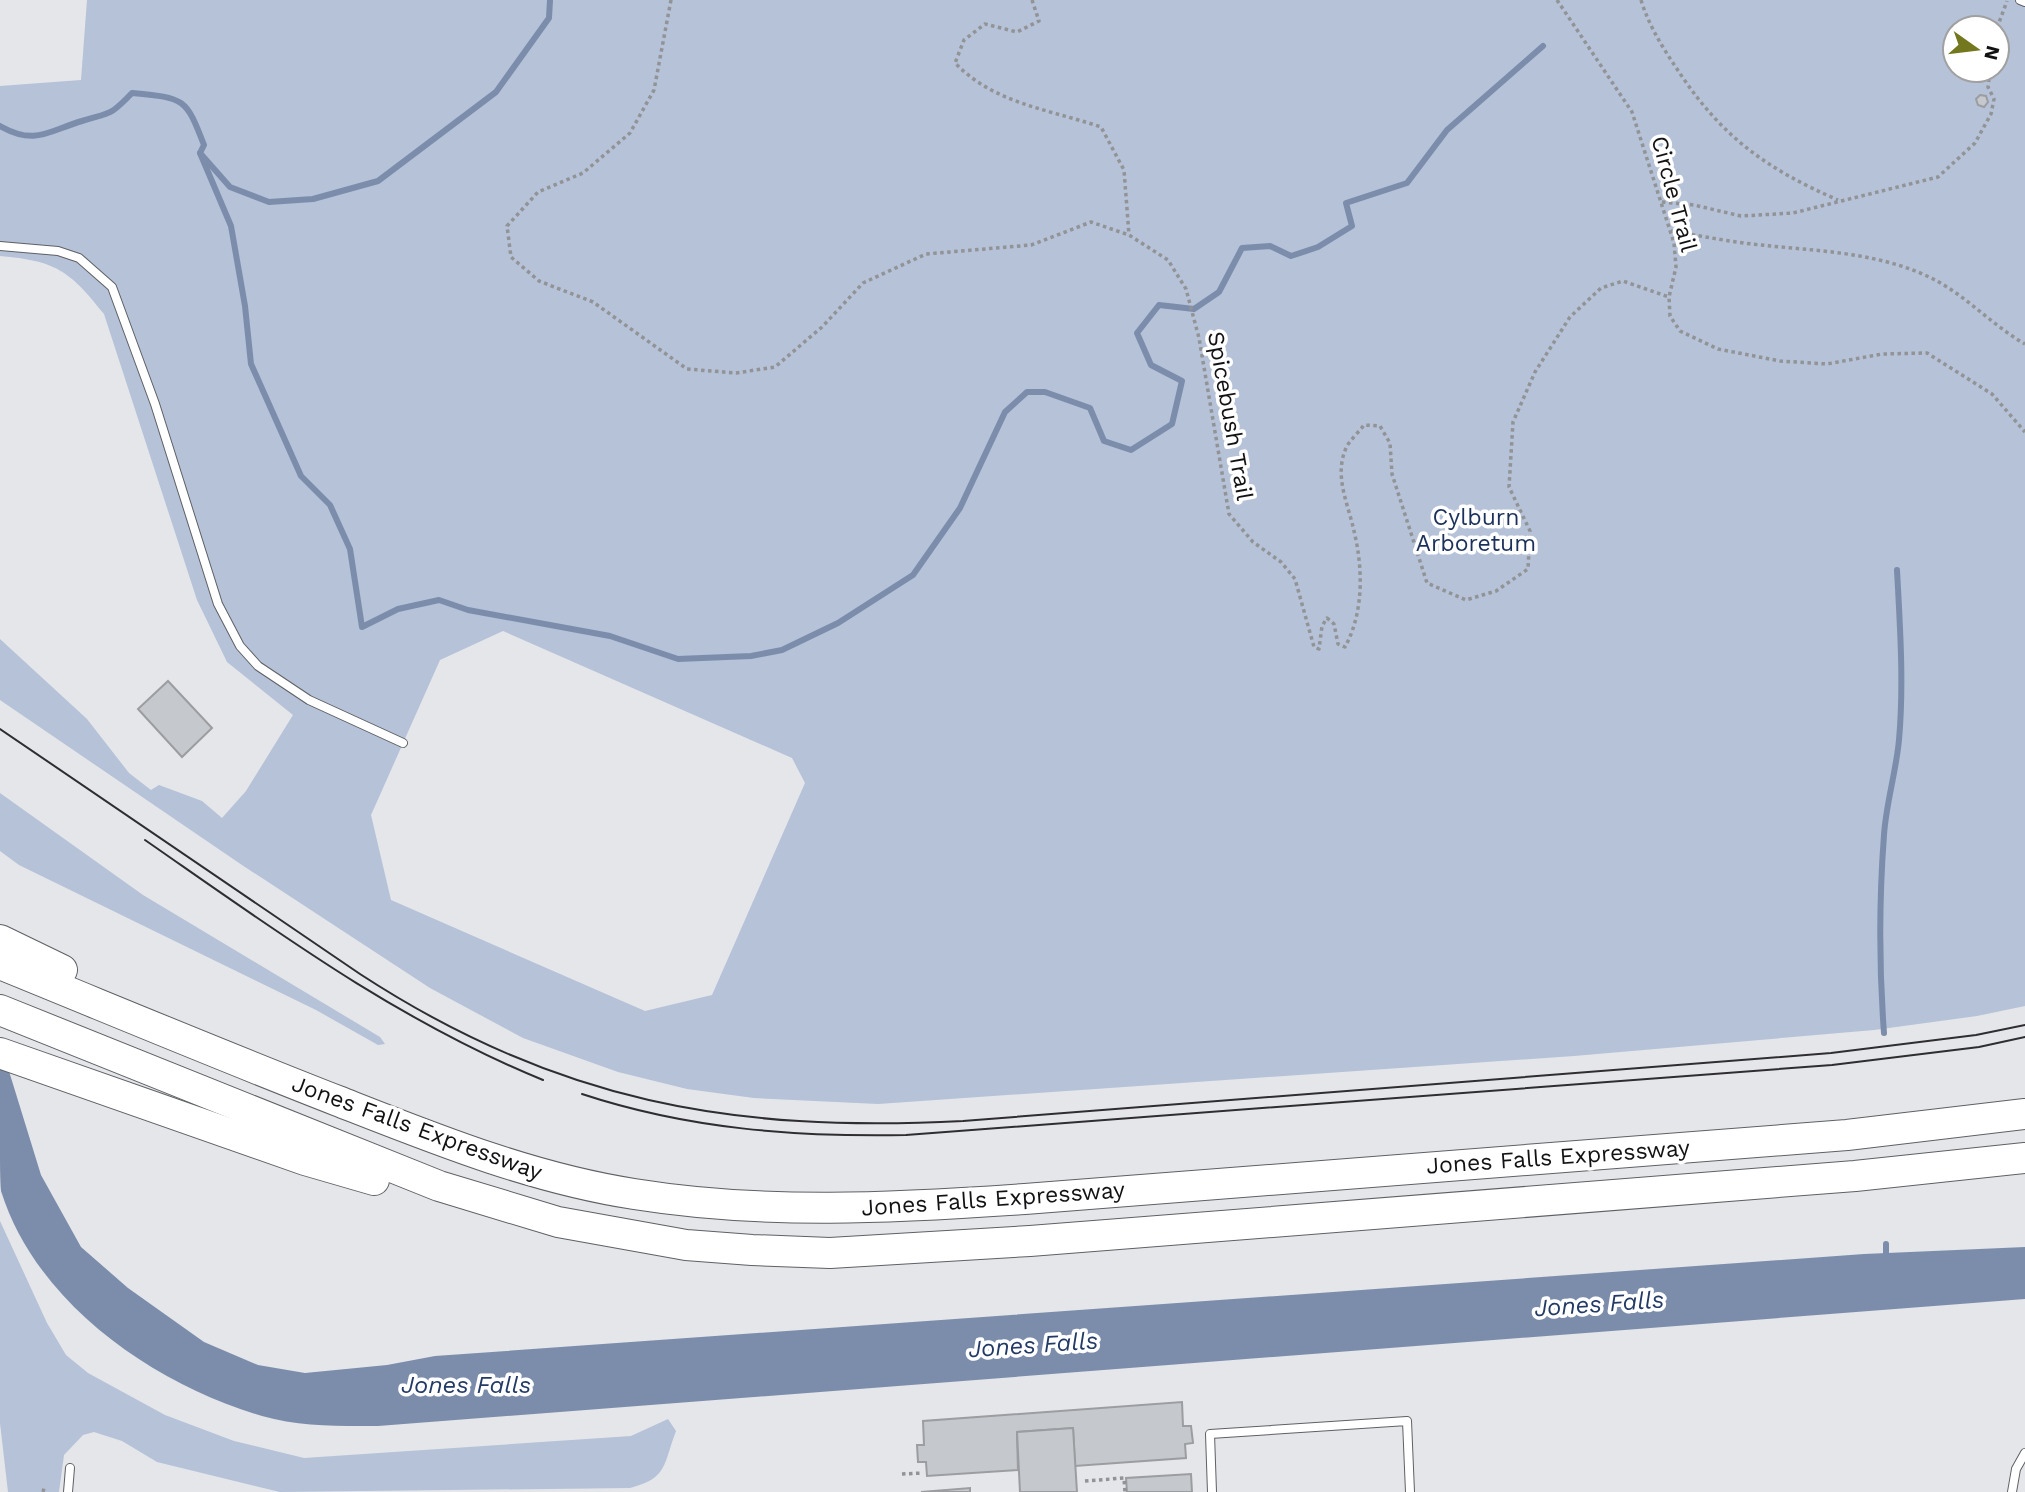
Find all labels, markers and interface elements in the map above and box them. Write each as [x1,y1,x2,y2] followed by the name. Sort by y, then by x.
[1941,14,2011,84] north arrow
[1979,43,2005,63] text: N
[1646,133,1702,255] street label: Circle Trail
[1202,329,1258,503] street label: Spicebush Trail
[1416,504,1536,557] park label: Cylburn Arboretum
[288,1070,546,1186] street label: Jones Falls Expressway
[1425,1134,1691,1180] street label: Jones Falls Expressway
[860,1176,1126,1222] street label: Jones Falls Expressway
[1533,1285,1665,1323] water label: Jones Falls
[967,1326,1099,1364] water label: Jones Falls
[401,1371,531,1399] water label: Jones Falls

